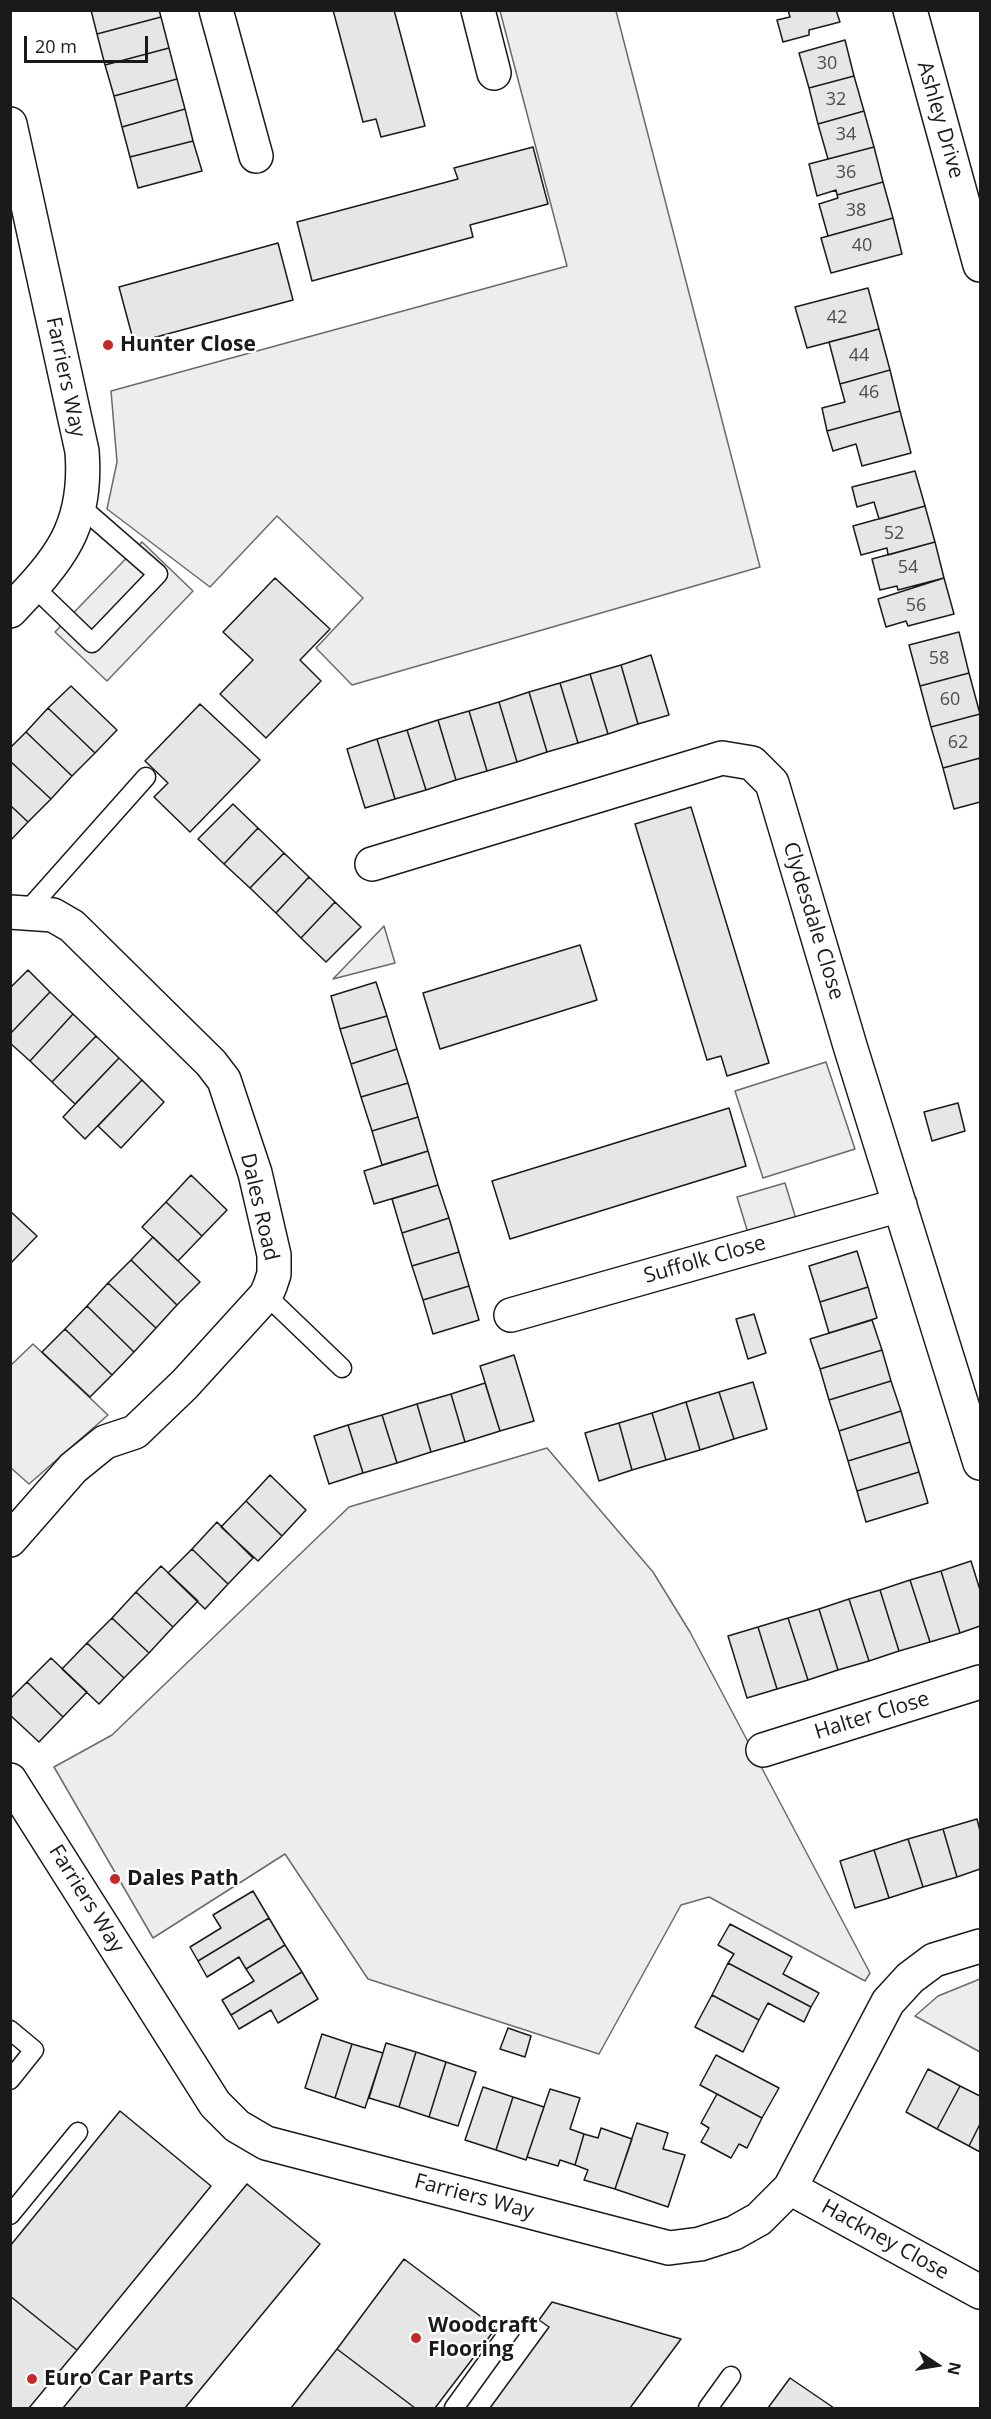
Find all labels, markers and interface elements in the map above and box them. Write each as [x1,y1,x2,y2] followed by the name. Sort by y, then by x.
[27,24,152,62] scale bar
[35,34,77,58] text: 20 m
[817,53,837,75] house number: 30
[911,59,969,181] street label: Ashley Drive
[826,89,846,111] house number: 32
[836,124,856,146] house number: 34
[836,162,856,184] house number: 36
[846,200,866,222] house number: 38
[852,235,872,257] house number: 40
[827,307,847,329] house number: 42
[40,315,90,439] street label: Farriers Way
[120,332,256,358] place label: Hunter Close
[101,338,115,352] marker: Hunter Close
[849,345,869,367] house number: 44
[859,382,879,404] house number: 46
[884,523,904,545] house number: 52
[898,557,918,579] house number: 54
[906,595,926,617] house number: 56
[929,648,949,670] house number: 58
[940,689,960,711] house number: 60
[948,732,968,754] house number: 62
[777,839,849,1003] street label: Clydesdale Close
[234,1151,284,1263] street label: Dales Road
[641,1231,769,1289] street label: Suffolk Close
[812,1687,932,1745] street label: Halter Close
[43,1840,129,1958] street label: Farriers Way
[127,1866,239,1892] place label: Dales Path
[108,1872,122,1886] marker: Dales Path
[412,2169,536,2225] street label: Farriers Way
[817,2195,953,2285] street label: Hackney Close
[428,2313,538,2363] place label: Woodcraft Flooring
[409,2331,423,2345] marker: Woodcraft Flooring
[907,2335,967,2395] north arrow
[942,2360,967,2377] text: N
[44,2366,194,2392] place label: Euro Car Parts
[25,2372,39,2386] marker: Euro Car Parts

